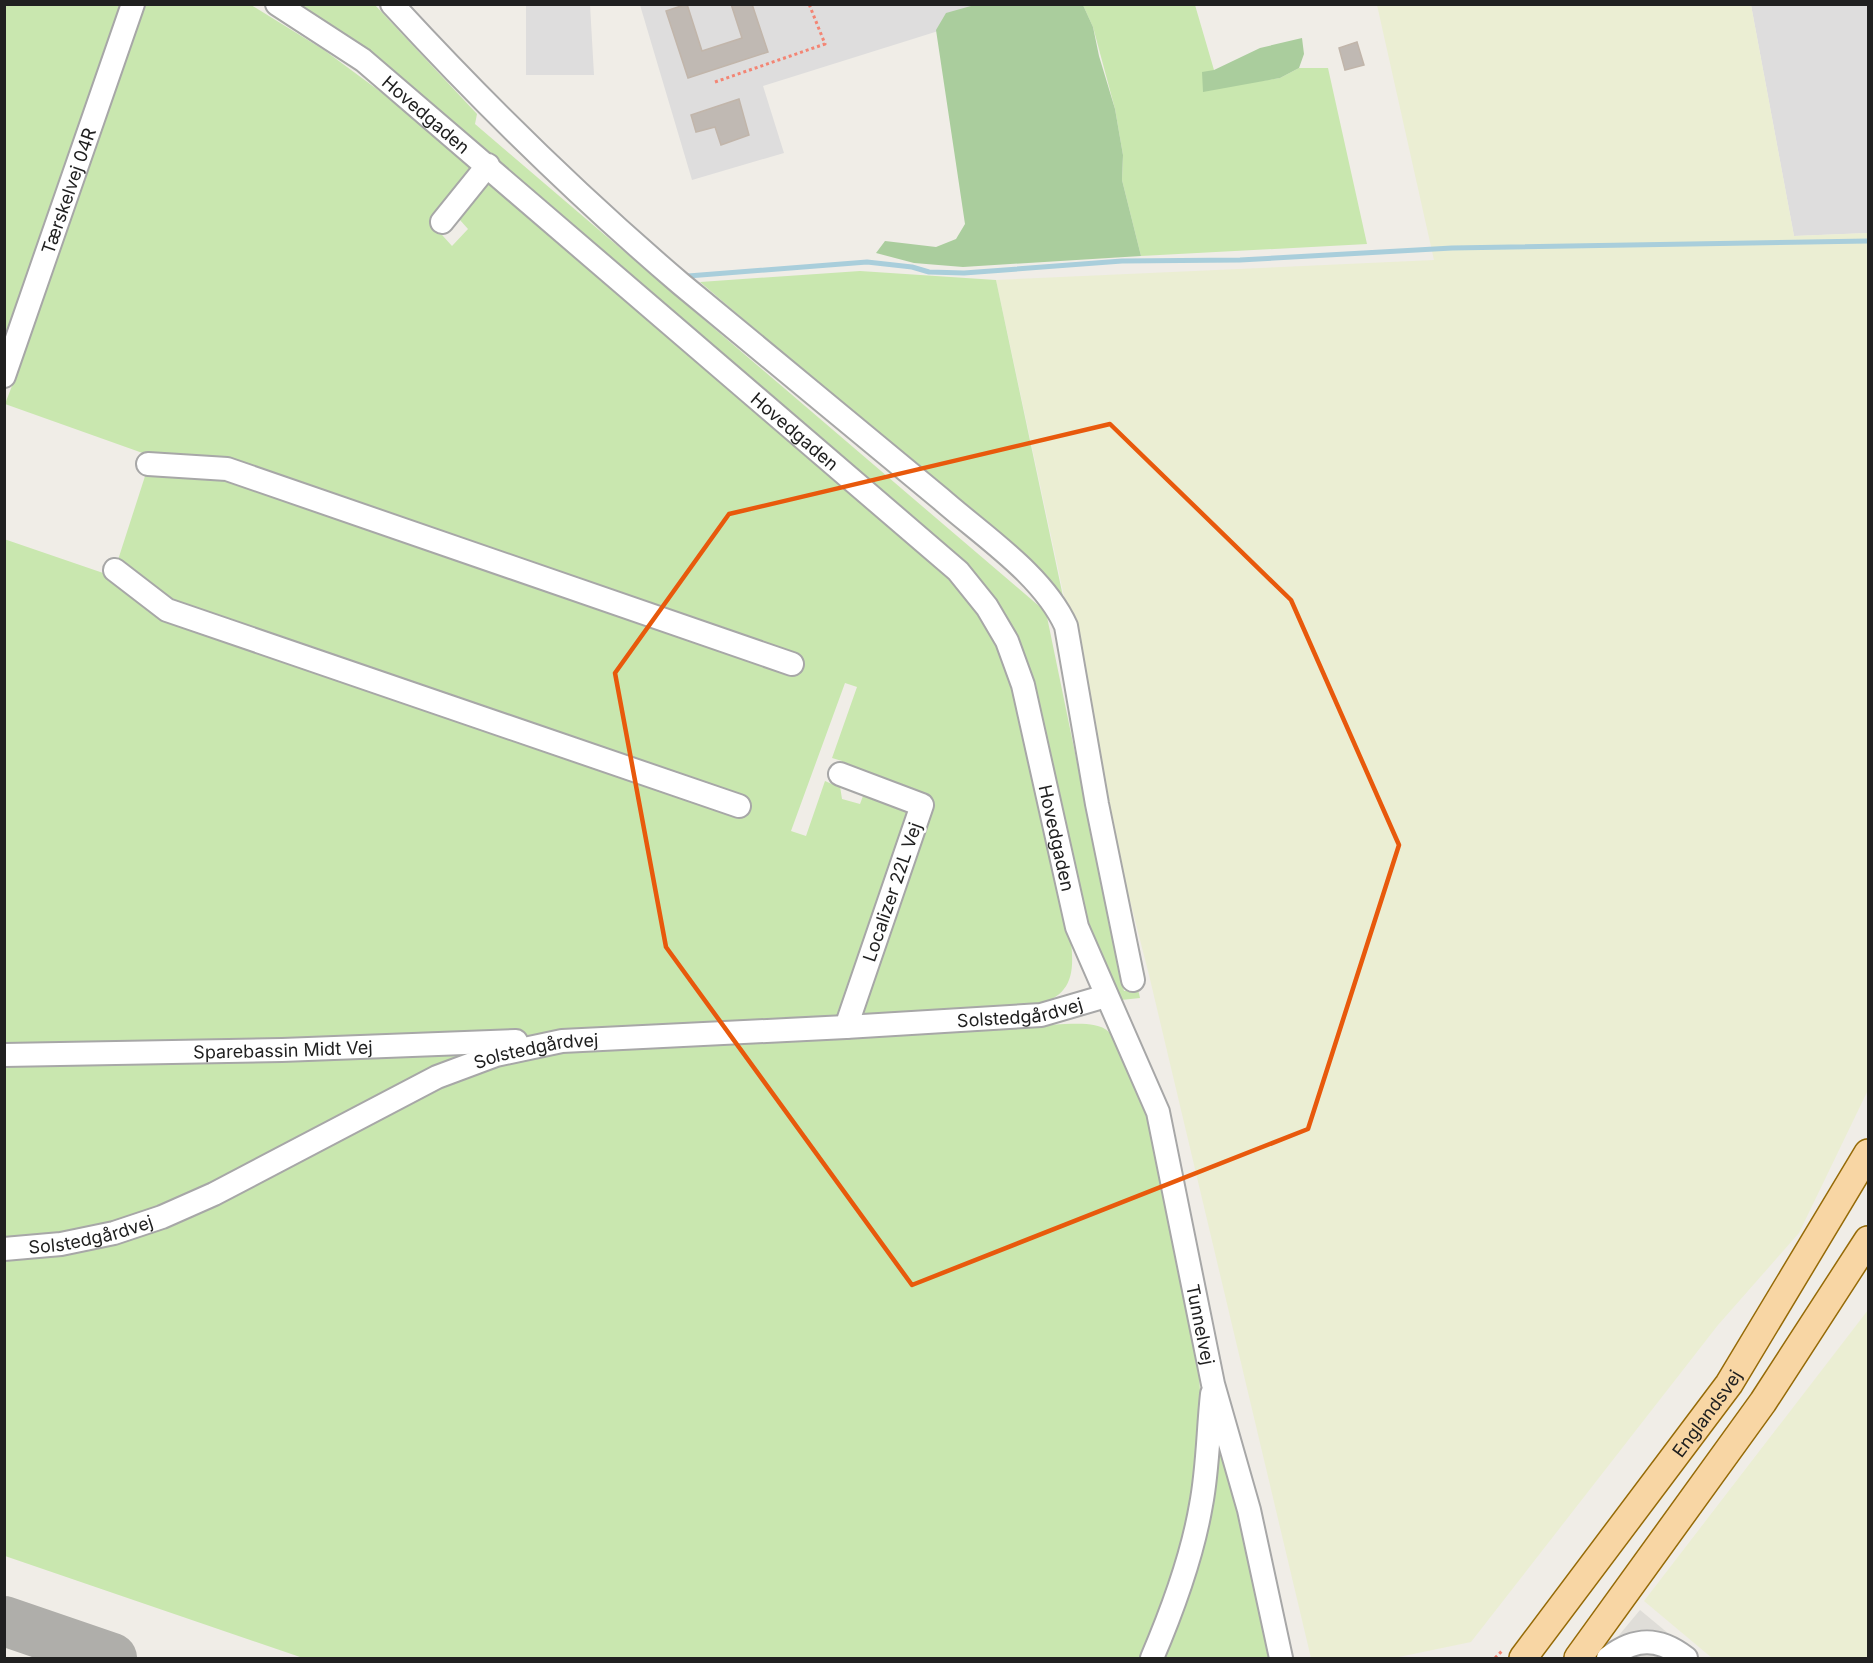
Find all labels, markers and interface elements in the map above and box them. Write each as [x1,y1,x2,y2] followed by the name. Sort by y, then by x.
[378,71,474,158] street label: Hovedgaden
[37,125,100,257] street label: Tærskelvej 04R
[747,388,843,474] street label: Hovedgaden
[1035,783,1079,893] street label: Hovedgaden
[858,820,926,964] street label: Localizer 22L Vej
[956,993,1085,1031] street label: Solstedgårdvej
[471,1029,599,1073] street label: Solstedgårdvej
[193,1036,373,1062] street label: Sparebassin Midt Vej
[28,1210,155,1257] street label: Solstedgårdvej
[1183,1282,1219,1367] street label: Tunnelvej
[1668,1366,1746,1461] street label: Englandsvej

